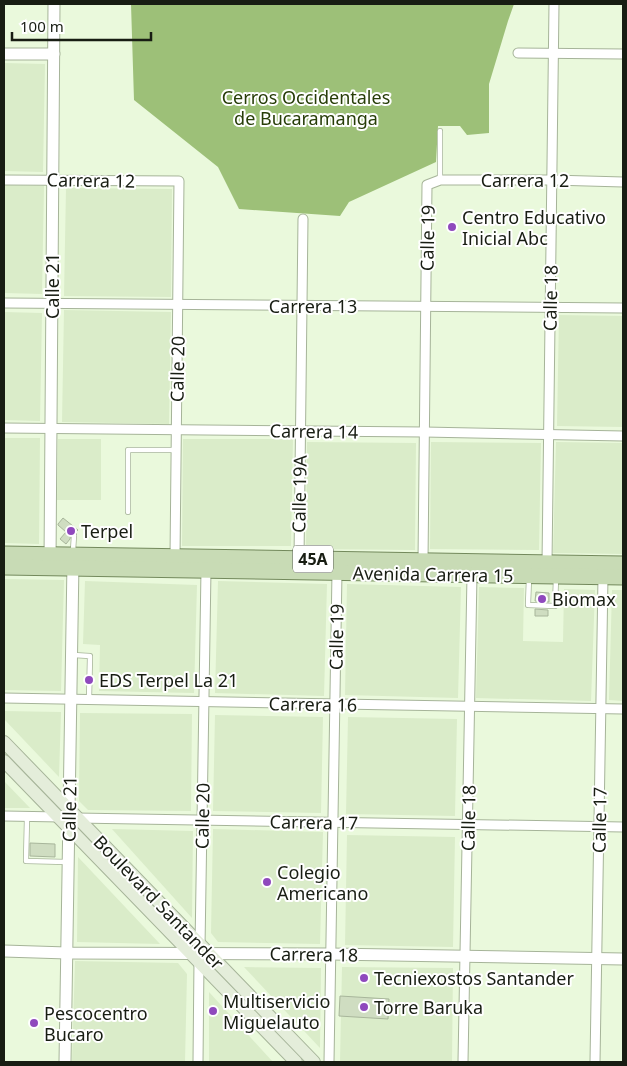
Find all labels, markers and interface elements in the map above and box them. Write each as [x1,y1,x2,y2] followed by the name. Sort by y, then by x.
[12,10,151,42] scale bar
[20,16,64,36] text: 100 m
[222,85,390,130] park label: Cerros Occidentales de Bucaramanga
[47,167,135,193] street label: Carrera 12
[481,168,569,192] street label: Carrera 12
[414,205,440,271] street label: Calle 19
[462,205,606,250] place label: Centro Educativo Inicial Abc
[446,221,458,233] marker: Centro Educativo Inicial Abc
[40,253,64,319] street label: Calle 21
[537,265,563,331] street label: Calle 18
[269,294,357,318] street label: Carrera 13
[164,336,190,402] street label: Calle 20
[270,418,358,444] street label: Carrera 14
[286,454,312,533] street label: Calle 19A
[81,519,133,543] place label: Terpel
[65,525,77,537] marker: Terpel
[293,546,333,572] road number: 45A
[352,561,514,587] street label: Avenida Carrera 15
[552,587,616,611] place label: Biomax
[536,593,548,605] marker: Biomax
[323,604,349,670] street label: Calle 19
[99,668,238,692] place label: EDS Terpel La 21
[83,674,95,686] marker: EDS Terpel La 21
[269,691,357,717] street label: Carrera 16
[56,776,82,842] street label: Calle 21
[189,783,215,849] street label: Calle 20
[455,785,481,851] street label: Calle 18
[586,787,612,853] street label: Calle 17
[270,809,358,835] street label: Carrera 17
[89,830,230,975] street label: Boulevard Santander
[277,860,368,905] place label: Colegio Americano
[261,876,273,888] marker: Colegio Americano
[270,941,358,967] street label: Carrera 18
[374,966,575,990] place label: Tecniexostos Santander
[358,972,370,984] marker: Tecniexostos Santander
[223,989,330,1034] place label: Multiservicio Miguelauto
[374,995,483,1019] place label: Torre Baruka
[44,1001,148,1046] place label: Pescocentro Bucaro
[358,1001,370,1013] marker: Torre Baruka
[207,1005,219,1017] marker: Multiservicio Miguelauto
[28,1017,40,1029] marker: Pescocentro Bucaro

